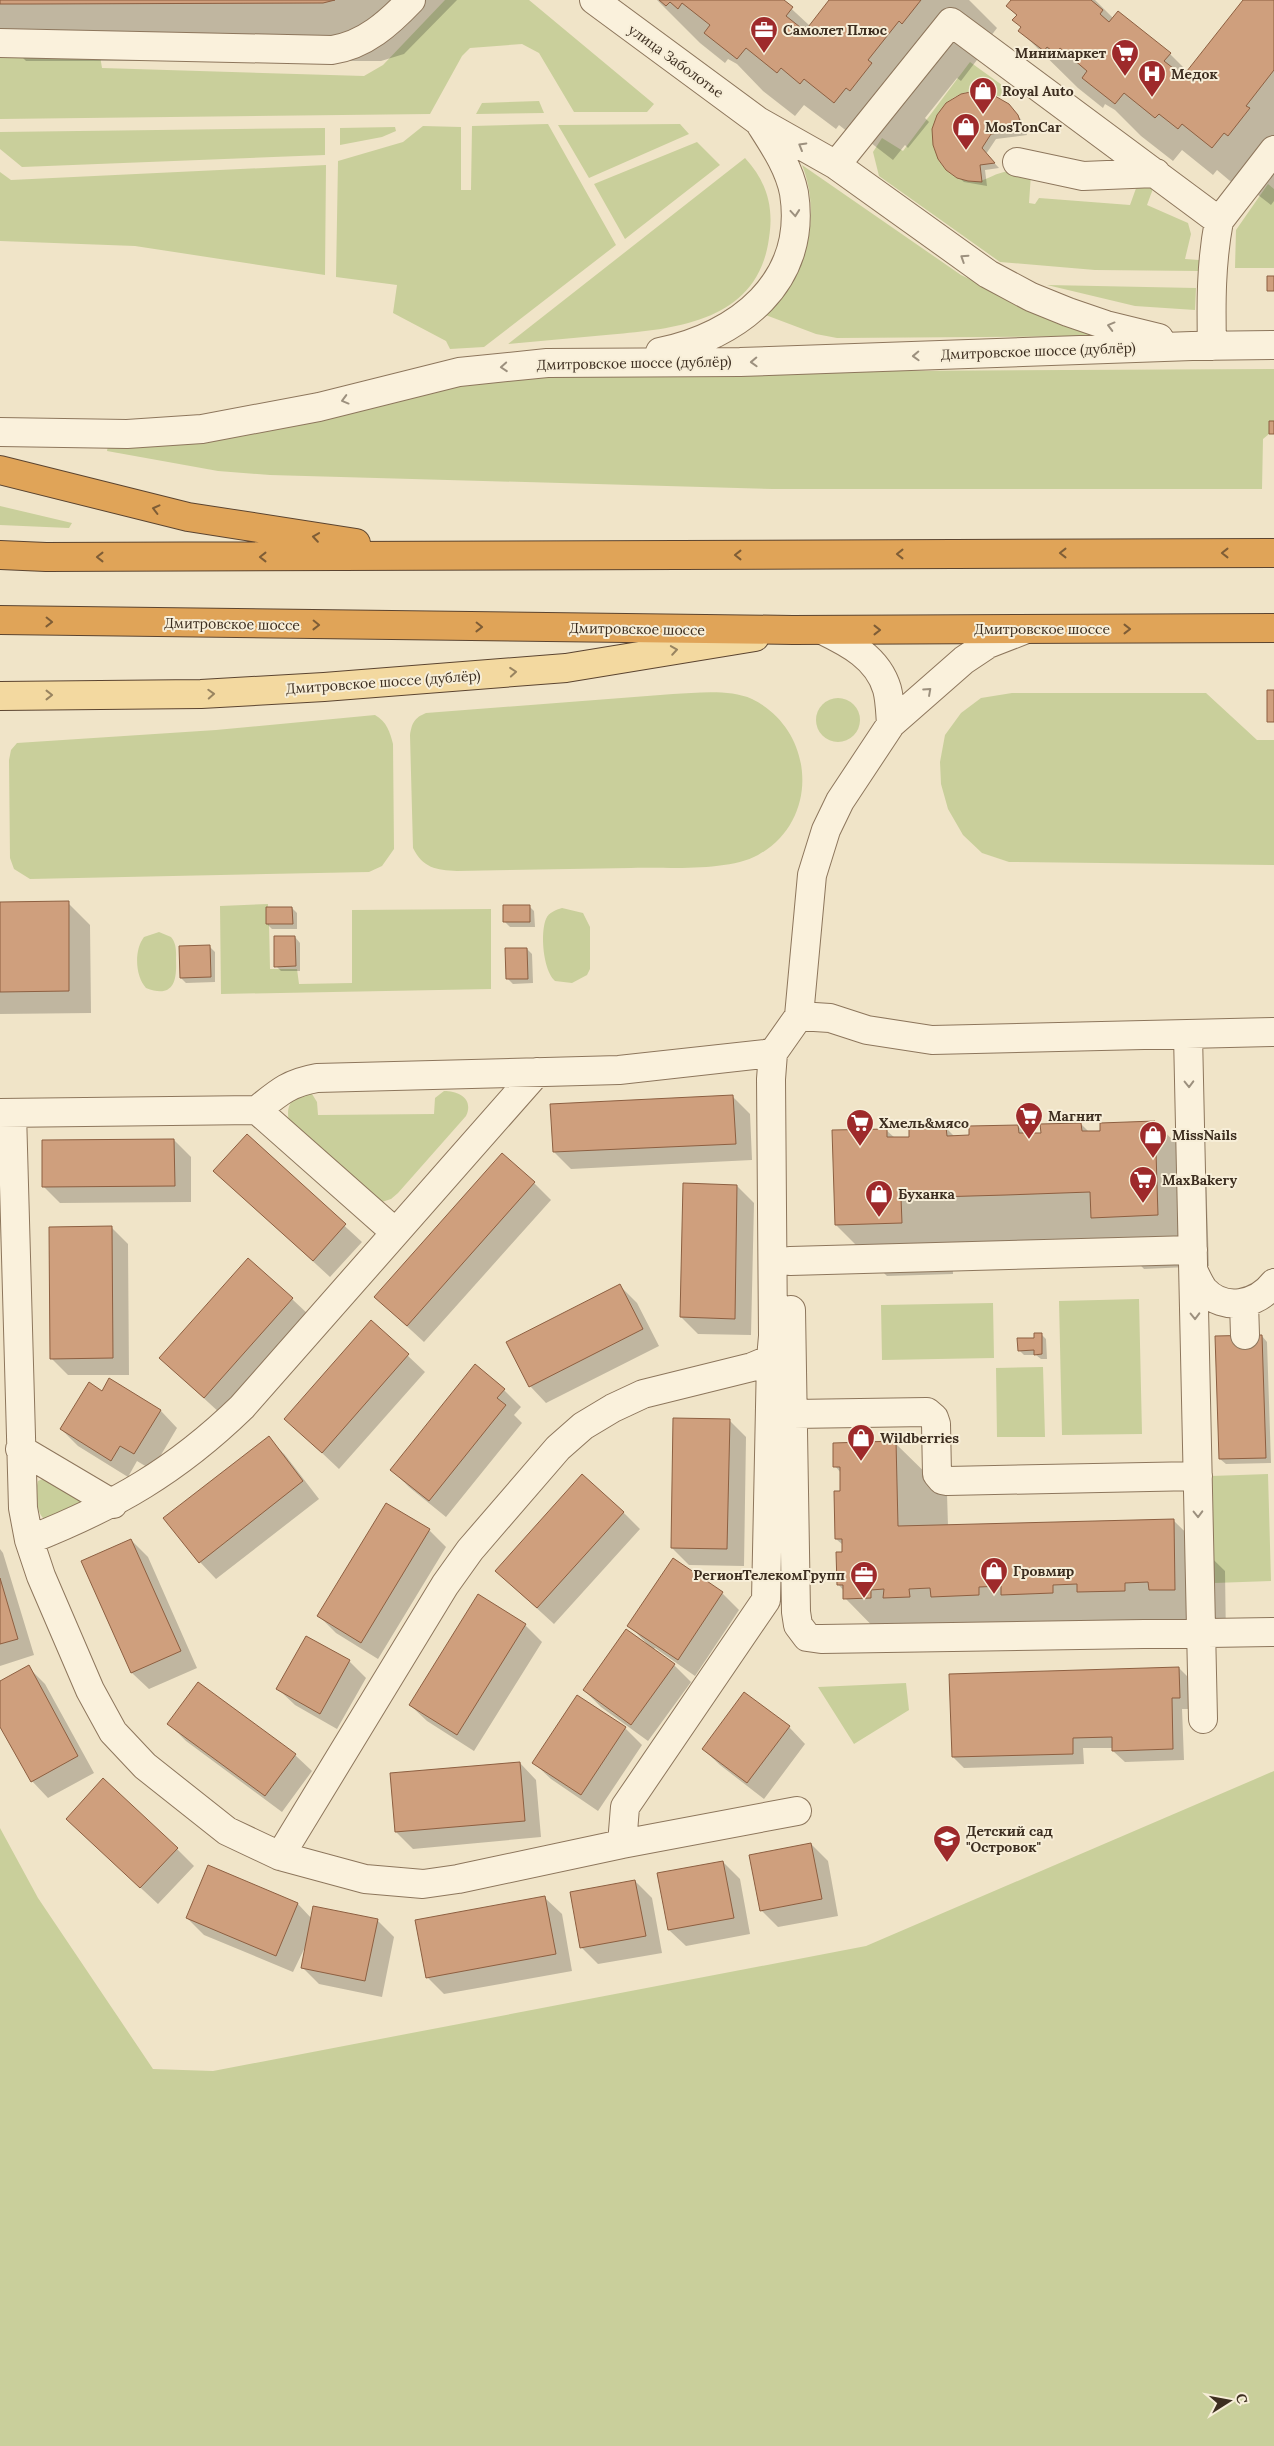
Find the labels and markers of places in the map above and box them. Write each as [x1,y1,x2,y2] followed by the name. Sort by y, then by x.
[749,15,779,54] office icon: Самолет Плюс
[783,21,888,39] place label: Самолет Плюс
[1110,38,1140,77] supermarket icon: Минимаркет
[1015,44,1107,62] place label: Минимаркет
[1137,59,1167,98] hospital icon: Медок
[1171,65,1218,83] place label: Медок
[968,76,998,115] shop icon: Royal Auto
[1002,82,1074,100] place label: Royal Auto
[951,112,981,151] shop icon: MosTonCar
[985,118,1062,136] place label: MosTonCar
[1014,1101,1044,1140] supermarket icon: Магнит
[1048,1107,1102,1125] place label: Магнит
[845,1108,875,1147] supermarket icon: Хмель&мясо
[879,1114,969,1132] place label: Хмель&мясо
[1138,1120,1168,1159] shop icon: MissNails
[1172,1126,1237,1144] place label: MissNails
[1128,1165,1158,1204] supermarket icon: MaxBakery
[1162,1171,1237,1189] place label: MaxBakery
[864,1179,894,1218] shop icon: Буханка
[898,1185,956,1203] place label: Буханка
[846,1423,876,1462] shop icon: Wildberries
[880,1429,959,1447] place label: Wildberries
[979,1556,1009,1595] shop icon: Гровмир
[849,1560,879,1599] office icon: РегионТелекомГрупп
[1013,1562,1074,1580] place label: Гровмир
[693,1566,845,1584] place label: РегионТелекомГрупп
[966,1822,1053,1856] place label: Детский сад "Островок"
[932,1824,962,1863] school or university icon: Детский сад "Островок"

